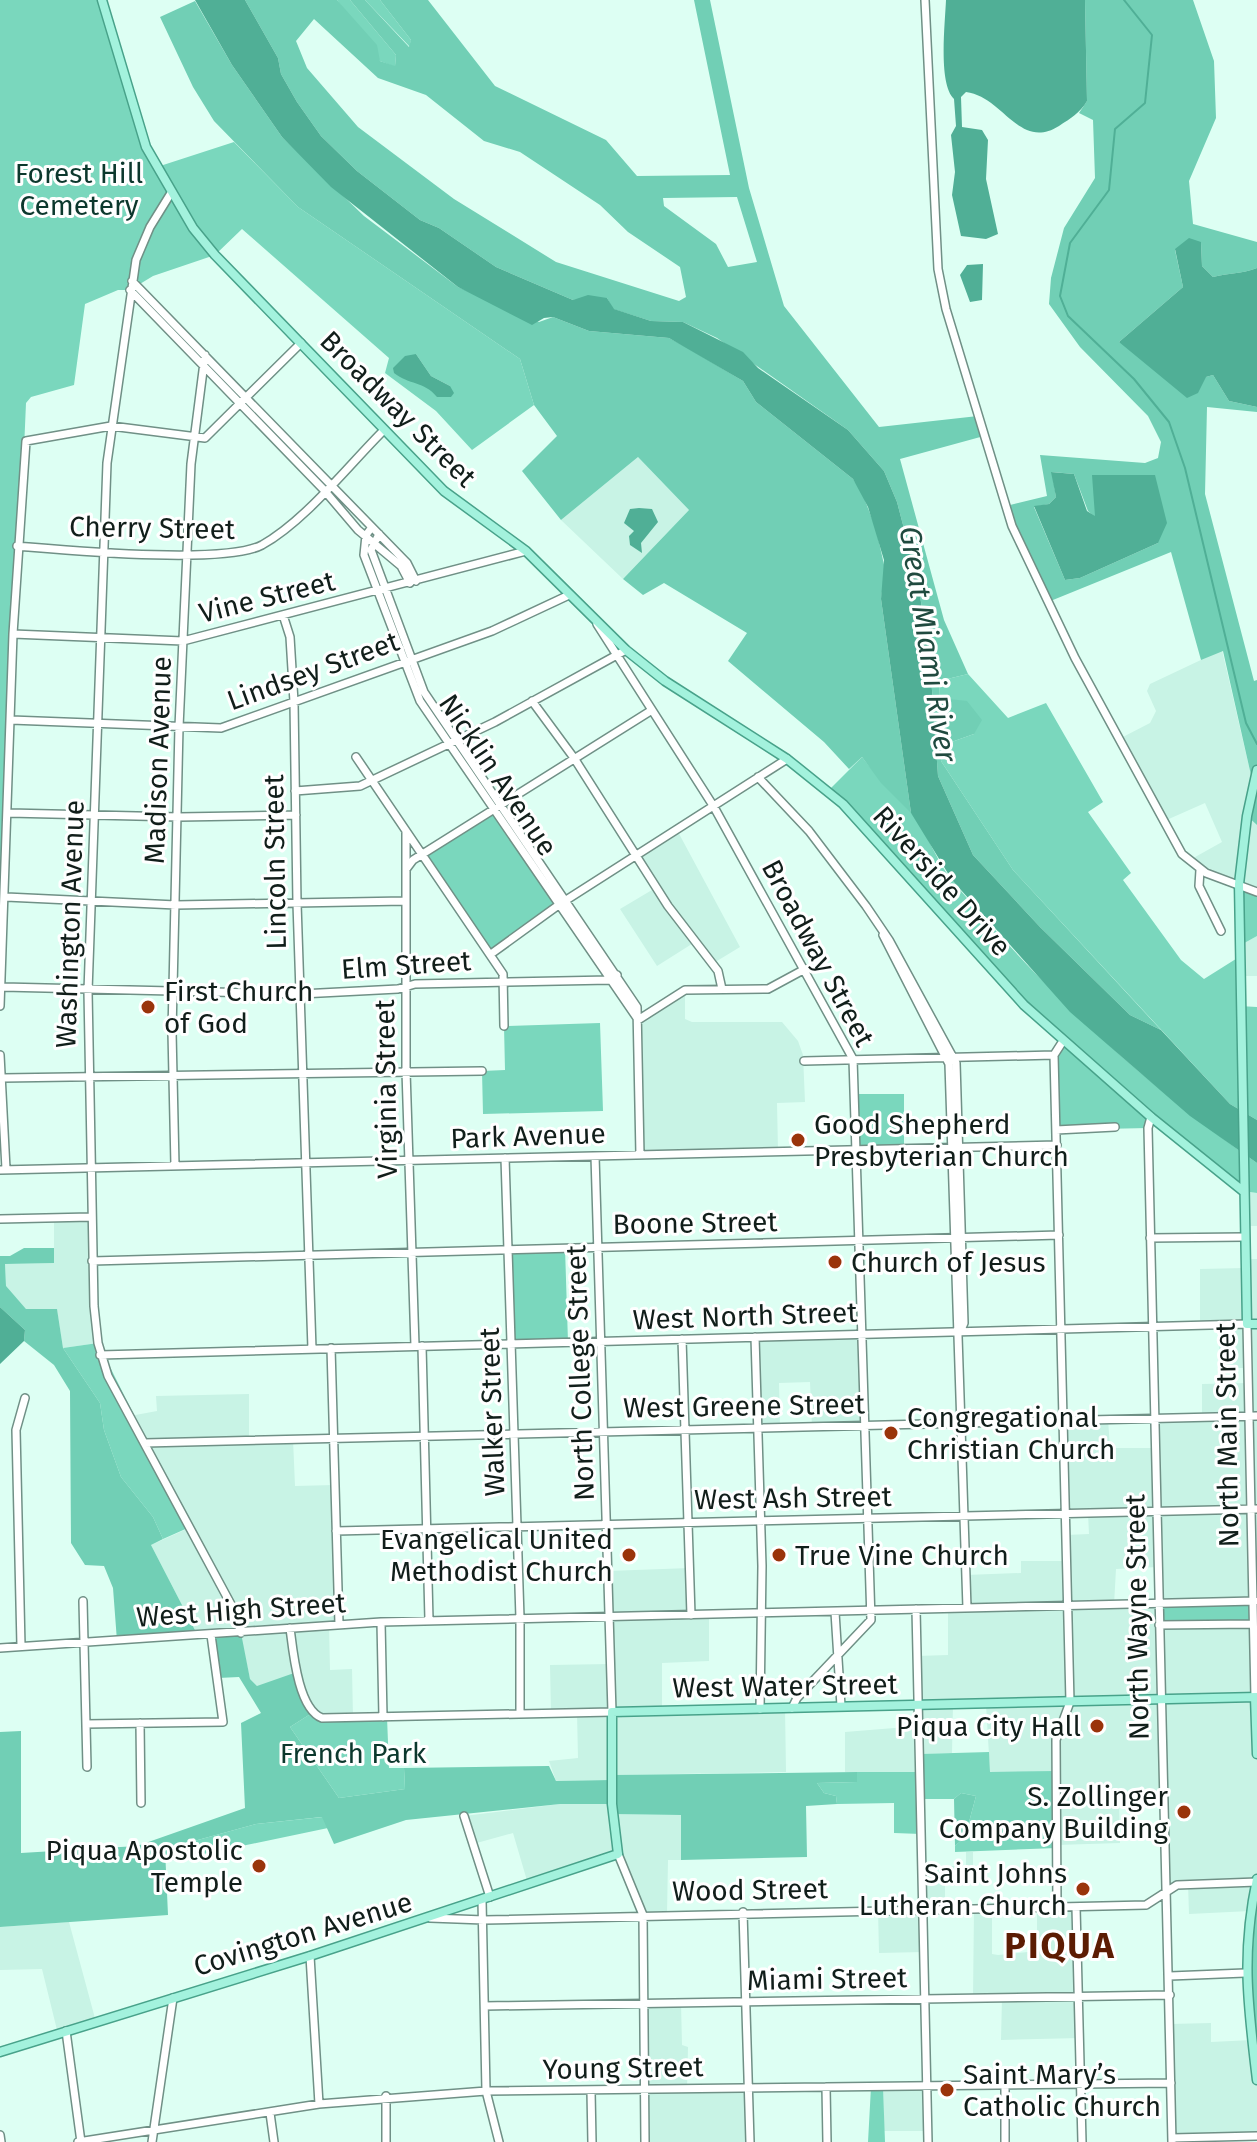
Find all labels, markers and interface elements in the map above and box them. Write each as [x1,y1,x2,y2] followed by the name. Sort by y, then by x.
[15,157,143,222] park label: Forest Hill Cemetery
[313,324,483,494] street label: Broadway Street
[69,510,236,546] street label: Cherry Street
[892,524,965,766] water label: Great Miami River
[196,564,339,630] street label: Vine Street
[223,624,404,717] street label: Lindsey Street
[138,656,178,864] street label: Madison Avenue
[432,688,564,862] street label: Nicklin Avenue
[257,773,293,950] street label: Lincoln Street
[49,799,91,1049] street label: Washington Avenue
[866,799,1018,963] street label: Riverside Drive
[755,854,882,1053] street label: Broadway Street
[340,944,473,986] street label: Elm Street
[164,975,314,1040] place label: First Church of God
[139,998,157,1016] marker: First Church of God
[368,998,404,1179] street label: Virginia Street
[814,1108,1069,1173] place label: Good Shepherd Presbyterian Church
[450,1117,606,1155] street label: Park Avenue
[789,1131,807,1149] marker: Good Shepherd Presbyterian Church
[612,1205,779,1241] street label: Boone Street
[559,1244,601,1501] street label: North College Street
[851,1246,1046,1279] place label: Church of Jesus
[826,1253,844,1271] marker: Church of Jesus
[632,1296,859,1336] street label: West North Street
[1209,1321,1245,1548] street label: North Main Street
[473,1326,511,1497] street label: Walker Street
[623,1387,866,1425] street label: West Greene Street
[907,1401,1116,1466] place label: Congregational Christian Church
[882,1424,900,1442] marker: Congregational Christian Church
[694,1480,893,1516] street label: West Ash Street
[1118,1493,1156,1740] street label: North Wayne Street
[380,1523,613,1588] place label: Evangelical United Methodist Church
[795,1539,1009,1572] place label: True Vine Church
[620,1546,638,1564] marker: Evangelical United Methodist Church
[770,1546,788,1564] marker: True Vine Church
[135,1586,348,1634] street label: West High Street
[672,1668,899,1704] street label: West Water Street
[896,1710,1081,1743] place label: Piqua City Hall
[1088,1717,1106,1735] marker: Piqua City Hall
[280,1737,427,1770] park label: French Park
[939,1780,1168,1845] place label: S. Zollinger Company Building
[1175,1803,1193,1821] marker: S. Zollinger Company Building
[46,1834,243,1899] place label: Piqua Apostolic Temple
[250,1857,268,1875] marker: Piqua Apostolic Temple
[859,1857,1067,1922] place label: Saint Johns Lutheran Church
[672,1872,829,1908] street label: Wood Street
[1074,1880,1092,1898] marker: Saint Johns Lutheran Church
[190,1885,416,1983] street label: Covington Avenue
[1004,1924,1116,1968] district label: PIQUA
[747,1961,908,1997] street label: Miami Street
[542,2050,705,2086] street label: Young Street
[963,2058,1161,2123] place label: Saint Mary’s Catholic Church
[938,2081,956,2099] marker: Saint Mary’s Catholic Church

